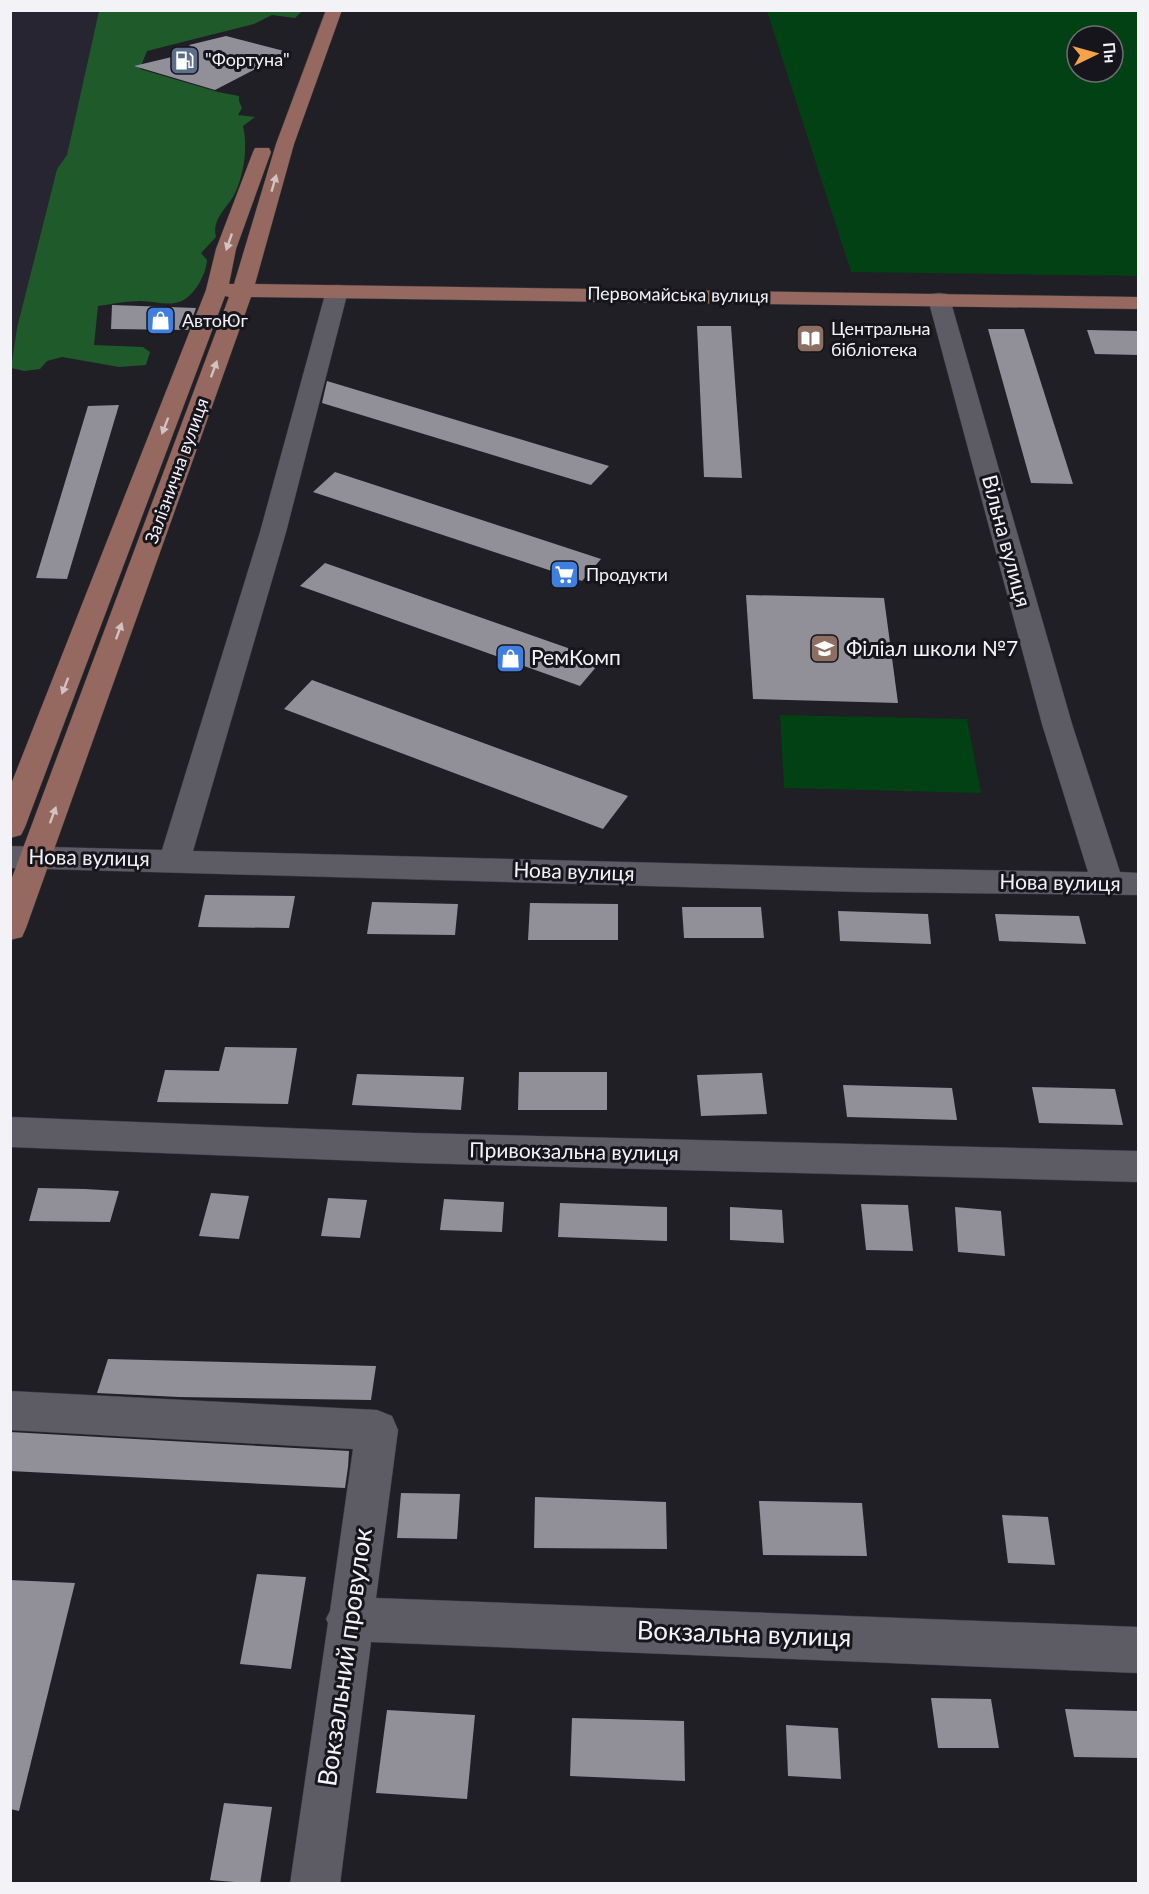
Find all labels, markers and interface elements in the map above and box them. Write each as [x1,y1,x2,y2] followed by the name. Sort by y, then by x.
[1065,24,1125,84] north arrow
[1100,41,1121,64] text: Пн
[168,44,200,76] fuel station icon: "Фортуна"
[205,48,290,70] place label: "Фортуна"
[270,174,279,192] one-way arrow
[224,233,234,251] one-way arrow
[587,281,769,307] street label: Первомайська вулиця
[145,305,177,337] shop icon: АвтоЮг
[182,309,248,331] place label: АвтоЮг
[831,317,931,360] place label: Центральна бібліотека
[794,323,826,355] library icon: Центральна бібліотека
[210,360,219,378] one-way arrow
[140,395,213,546] street label: Залізнична вулиця
[160,417,170,435] one-way arrow
[978,472,1037,609] street label: Вільна вулиця
[549,559,581,591] supermarket icon: Продукти
[586,563,668,585] place label: Продукти
[115,622,125,640] one-way arrow
[809,633,841,665] school or university icon: Філіал школи №7
[846,635,1018,660] place label: Філіал школи №7
[494,642,526,674] shop icon: РемКомп
[531,644,621,669] place label: РемКомп
[60,677,69,695] one-way arrow
[49,805,59,823] one-way arrow
[28,843,150,870] street label: Нова вулиця
[513,856,635,885] street label: Нова вулиця
[999,868,1121,895] street label: Нова вулиця
[469,1136,679,1165] street label: Привокзальна вулиця
[310,1525,378,1788] street label: Вокзальний провулок
[636,1613,852,1653] street label: Вокзальна вулиця

